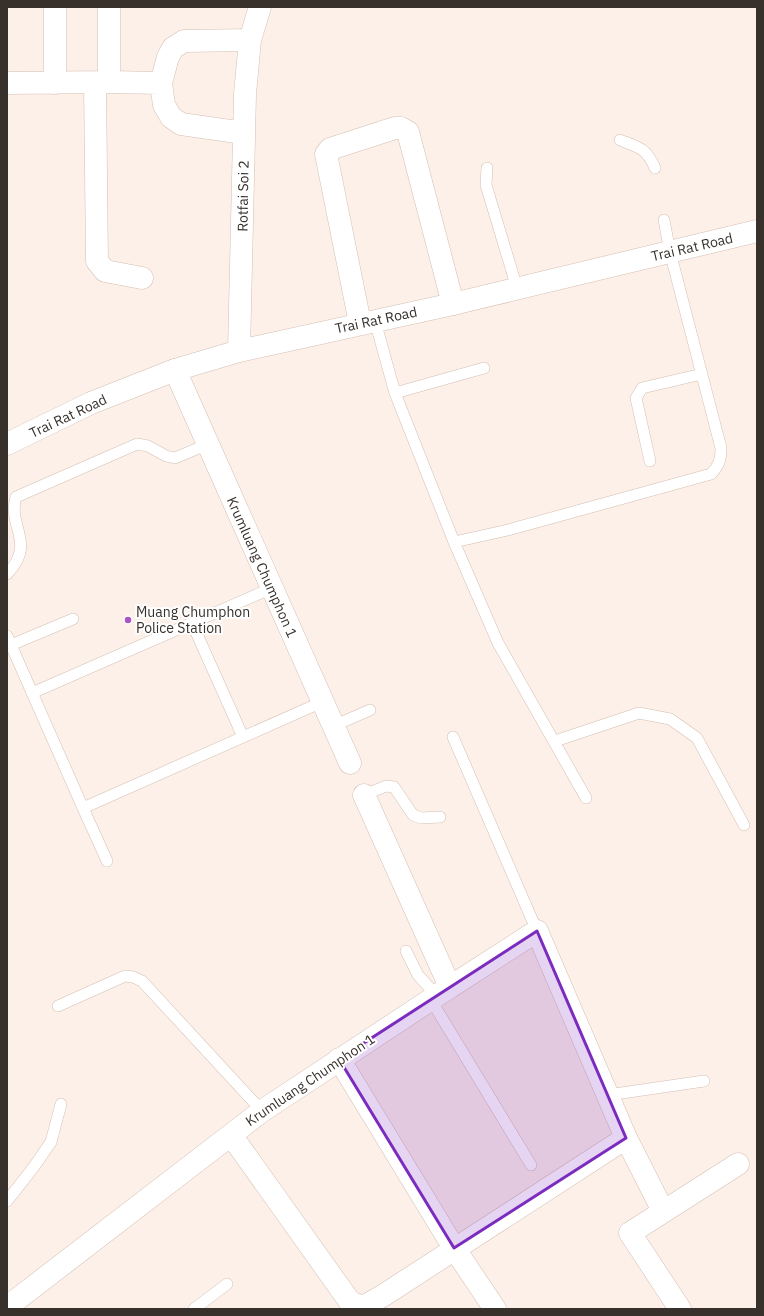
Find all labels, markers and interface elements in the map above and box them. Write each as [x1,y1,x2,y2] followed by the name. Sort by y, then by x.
[233,160,253,232] street label: Rotfai Soi 2
[649,229,735,265] street label: Trai Rat Road
[333,303,419,337] street label: Trai Rat Road
[26,390,110,442] street label: Trai Rat Road
[223,494,301,640] street label: Krumluang Chumphon 1
[136,603,250,637] place label: Muang Chumphon Police Station
[123,615,133,625] marker: Muang Chumphon Police Station
[242,1030,378,1130] street label: Krumluang Chumphon 1

